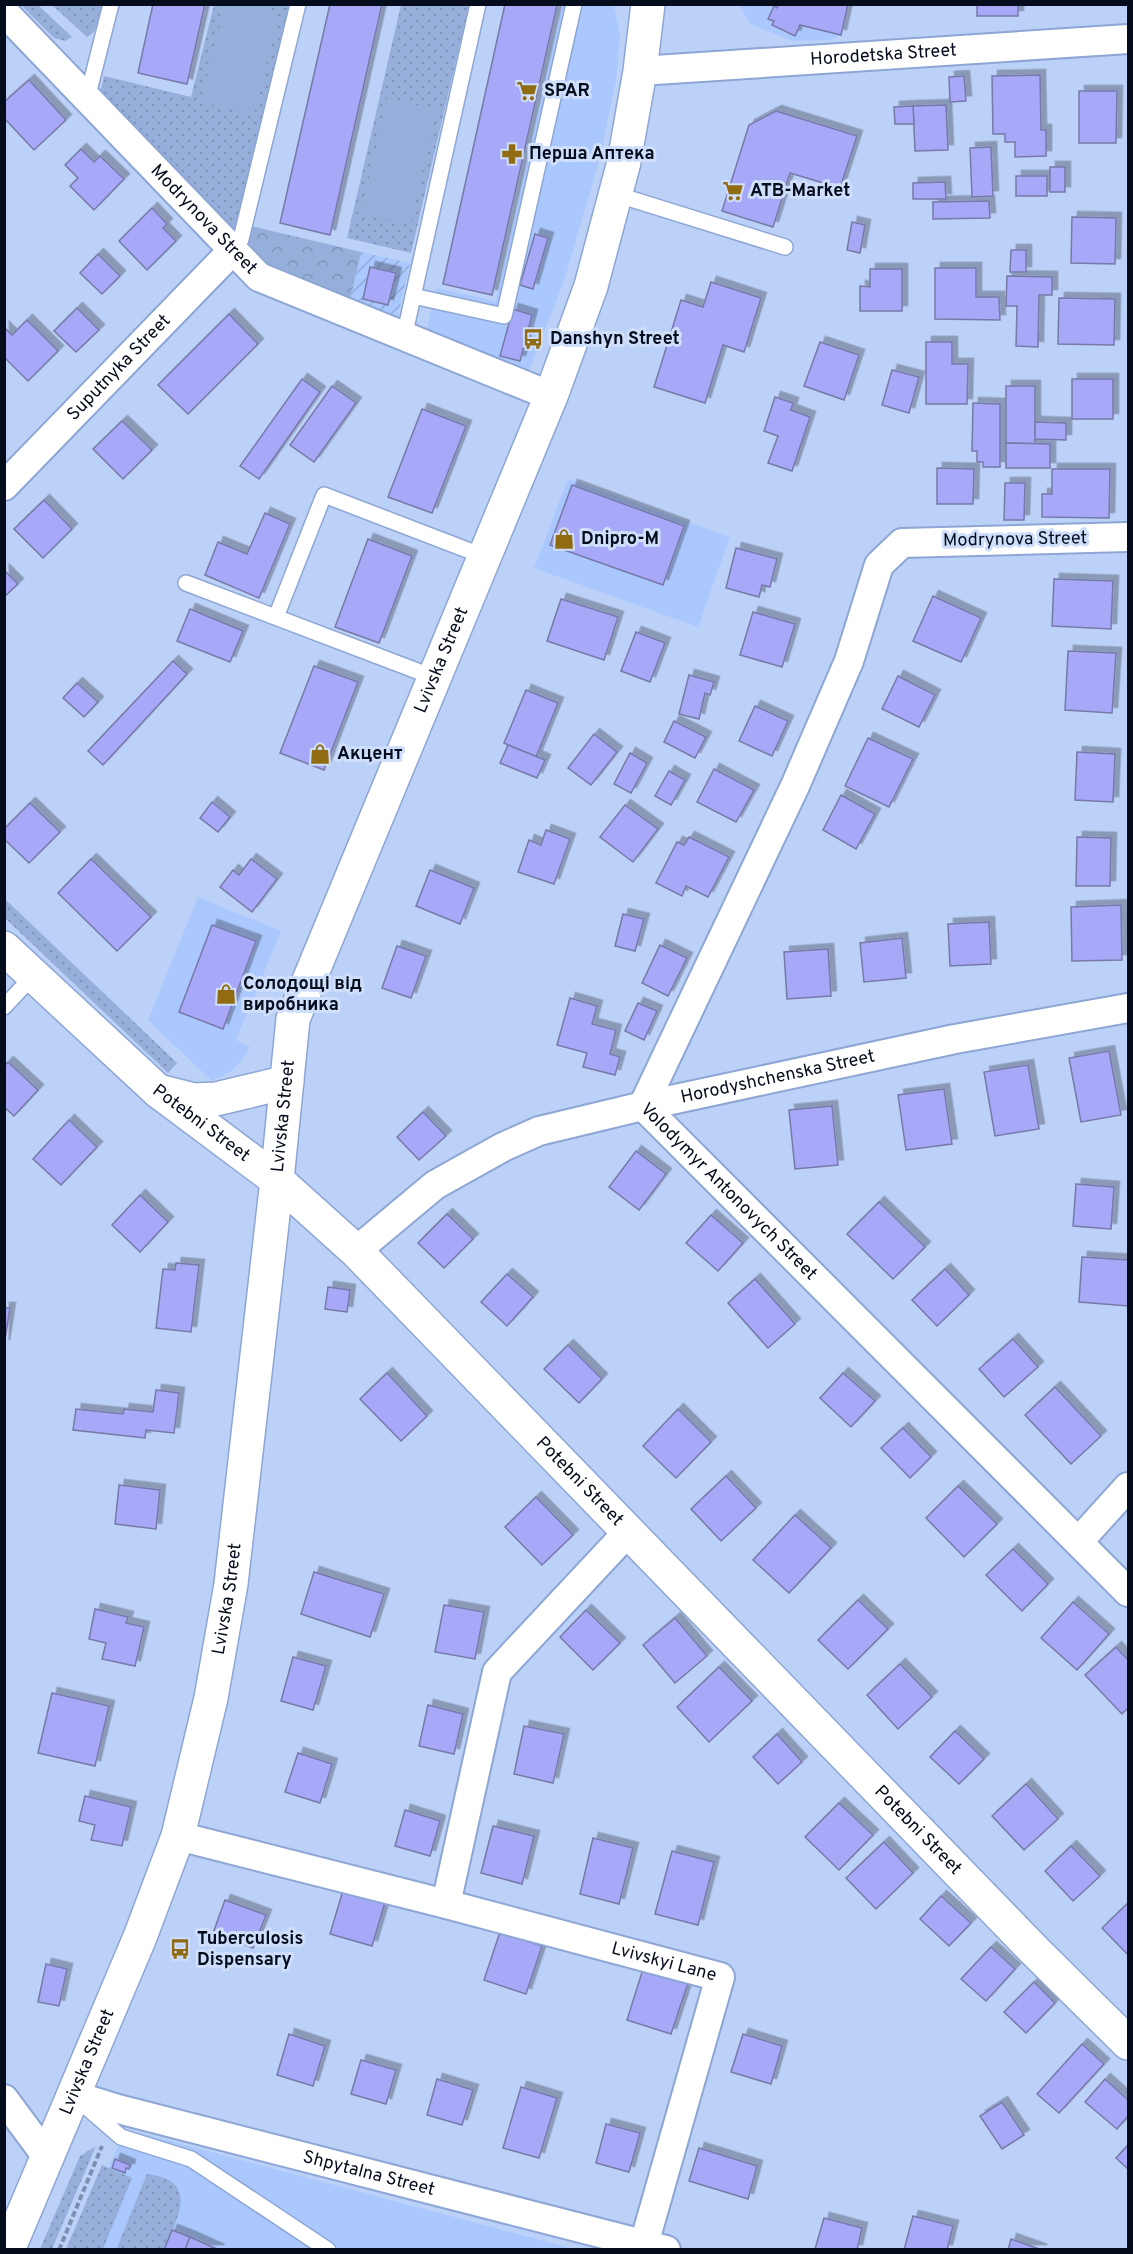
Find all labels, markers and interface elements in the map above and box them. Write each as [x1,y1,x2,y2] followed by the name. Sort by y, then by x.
[810,39,957,71] street label: Horodetska Street
[515,79,539,103] supermarket icon: SPAR
[544,80,590,103] place label: SPAR
[500,142,524,166] pharmacy icon: Перша Аптека
[529,143,655,166] place label: Перша Аптека
[145,160,262,280] street label: Modrynova Street
[721,179,745,203] supermarket icon: ATB-Market
[750,180,850,203] place label: ATB-Market
[62,310,176,426] street label: Suputnyka Street
[521,327,545,351] bus stop icon: Danshyn Street
[550,328,680,351] place label: Danshyn Street
[552,527,576,551] shop icon: Dnipro-M
[943,527,1087,553] street label: Modrynova Street
[581,528,659,551] place label: Dnipro-M
[409,604,474,717] street label: Lvivska Street
[308,742,332,766] shop icon: Акцент
[337,743,403,766] place label: Акцент
[243,973,362,1017] place label: Солодощі від виробника
[214,982,238,1006] shop icon: Солодощі від виробника
[679,1045,877,1109] street label: Horodyshchenska Street
[266,1059,300,1173] street label: Lvivska Street
[148,1079,255,1167] street label: Potebni Street
[635,1098,822,1285] street label: Volodymyr Antonovych Street
[531,1432,628,1531] street label: Potebni Street
[207,1542,247,1657] street label: Lvivska Street
[869,1781,967,1880] street label: Potebni Street
[197,1928,303,1972] place label: Tuberculosis Dispensary
[168,1937,192,1961] bus stop icon: Tuberculosis Dispensary
[609,1937,719,1987] street label: Lvivskyi Lane
[55,2006,120,2119] street label: Lvivska Street
[300,2146,437,2202] street label: Shpytalna Street

